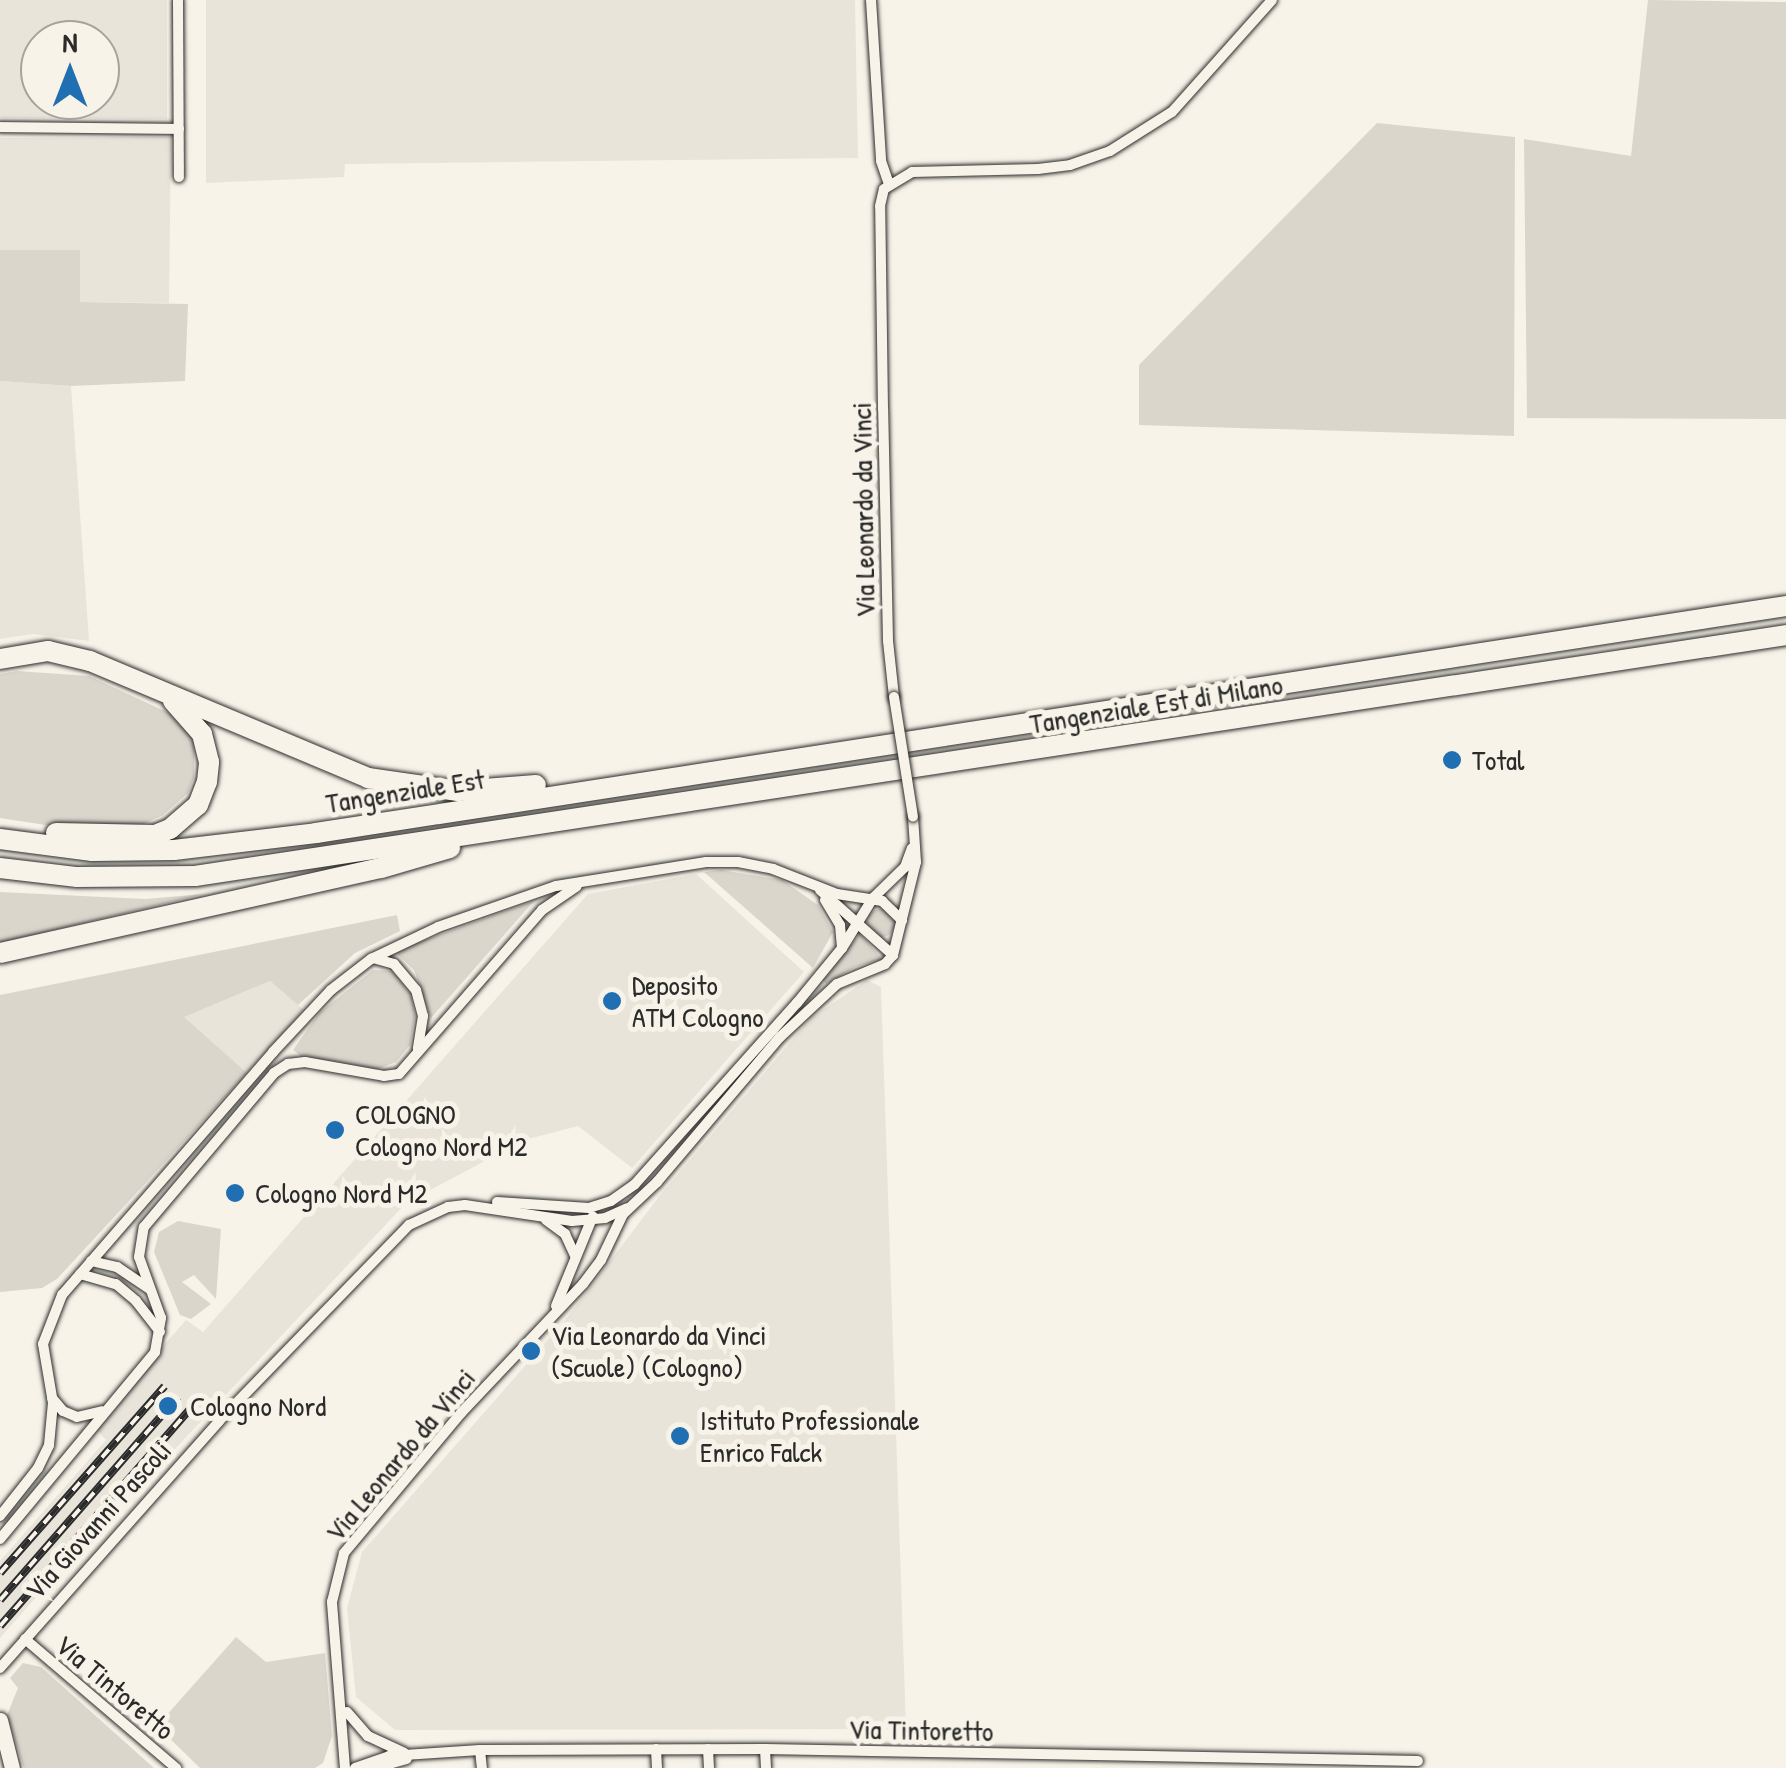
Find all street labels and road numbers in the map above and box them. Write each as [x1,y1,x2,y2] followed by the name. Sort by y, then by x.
[844,402,882,618] street label: Via Leonardo da Vinci
[1027,667,1285,741] street label: Tangenziale Est di Milano
[323,762,487,820] street label: Tangenziale Est
[318,1362,482,1548] street label: Via Leonardo da Vinci
[18,1434,178,1606] street label: Via Giovanni Pascoli
[49,1628,181,1746] street label: Via Tintoretto
[848,1712,994,1748] street label: Via Tintoretto

